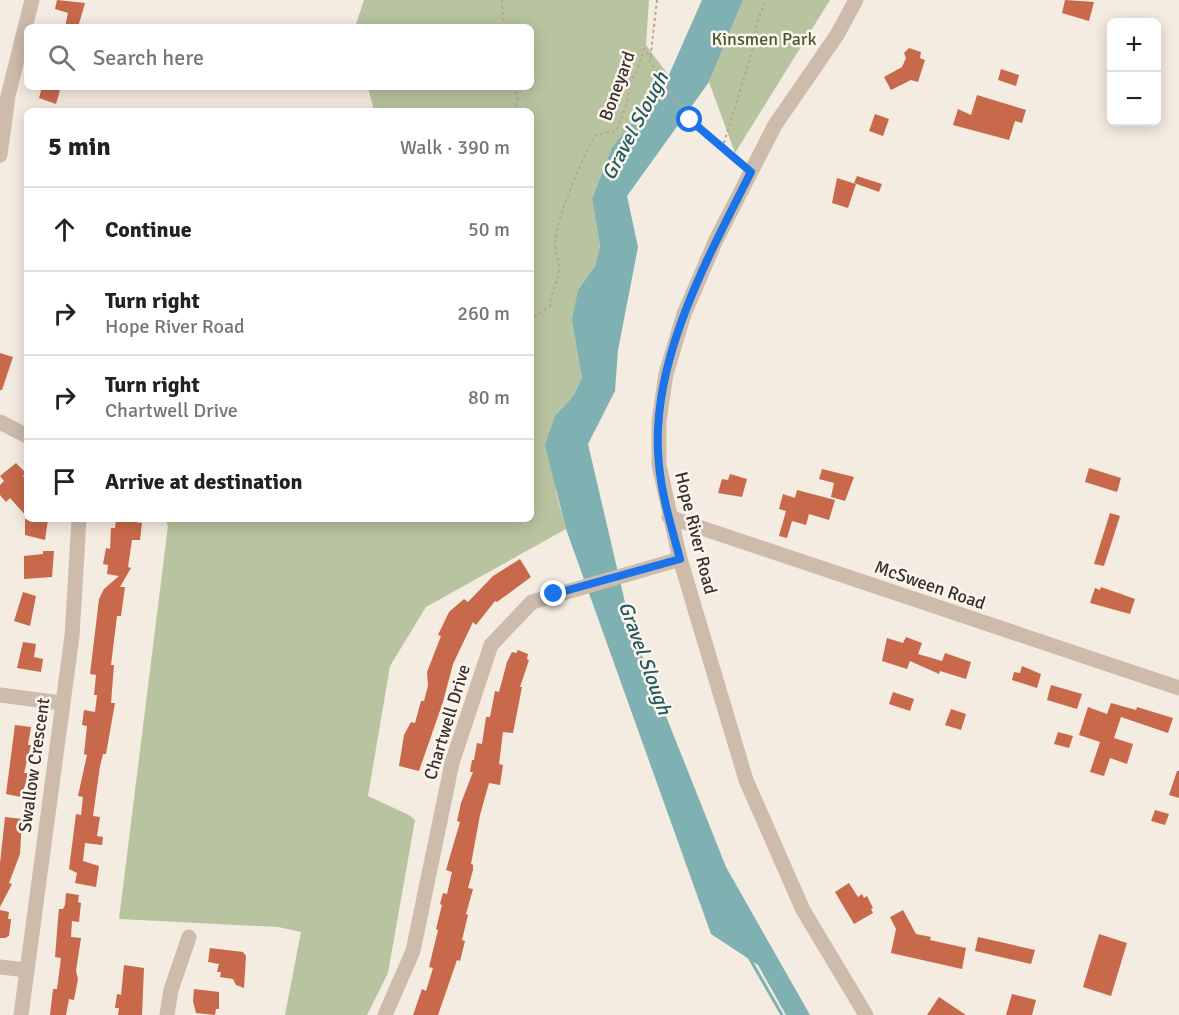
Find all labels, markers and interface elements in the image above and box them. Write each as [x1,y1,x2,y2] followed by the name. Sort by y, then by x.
[1107,18,1161,126] map controls
[1107,18,1161,72] button: +
[24,24,534,90] search box
[711,28,817,50] park label: Kinsmen Park
[45,41,78,74] icon: search
[93,44,204,71] text: Search here
[594,48,640,124] street label: Boneyard
[596,67,674,184] water label: Gravel Slough
[1107,72,1161,126] button: −
[676,106,702,132] route start
[48,131,111,163] text: 5 min
[400,135,510,160] text: Walk · 390 m
[48,213,81,246] icon: ahead
[105,216,192,243] text: Continue
[468,217,510,242] text: 50 m
[105,287,200,314] text: Turn right
[48,297,81,330] icon: right
[457,301,510,326] text: 260 m
[105,314,245,339] text: Hope River Road
[105,371,200,398] text: Turn right
[48,381,81,414] icon: right
[468,385,510,410] text: 80 m
[105,398,238,423] text: Chartwell Drive
[48,465,81,498] icon: arrive
[105,468,302,495] text: Arrive at destination
[670,469,722,597] street label: Hope River Road
[872,556,988,614] street label: McSween Road
[540,580,566,606] route end
[613,598,677,719] water label: Gravel Slough
[419,662,475,782] street label: Chartwell Drive
[14,696,54,834] street label: Swallow Crescent

